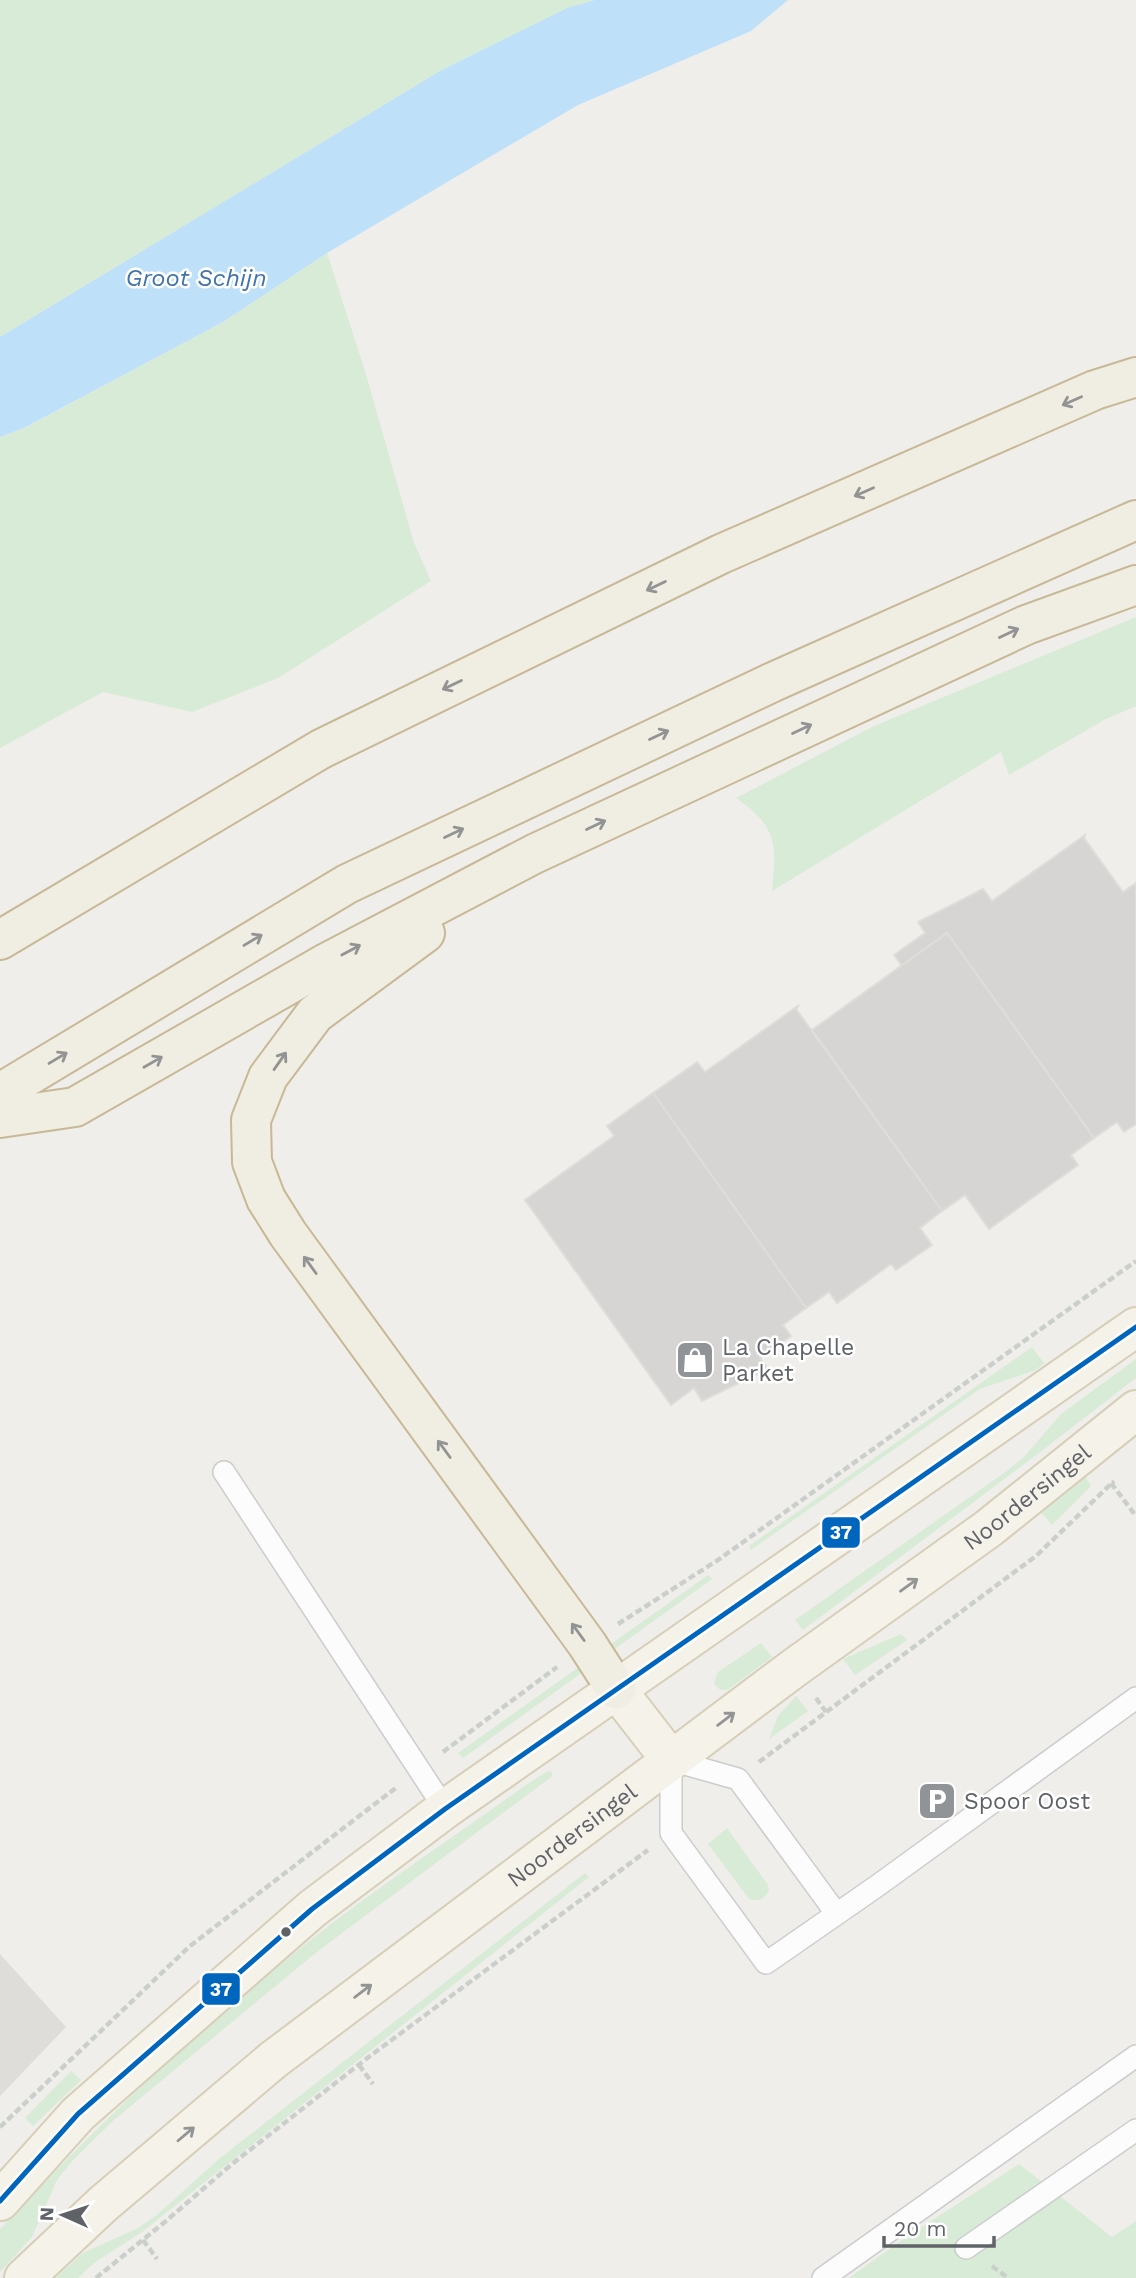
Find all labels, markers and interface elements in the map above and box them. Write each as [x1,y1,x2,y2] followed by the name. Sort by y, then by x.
[125,264,267,292] water label: Groot Schijn
[1062,395,1083,408] one-way arrow
[853,486,875,499] one-way arrow
[646,579,667,593] one-way arrow
[998,626,1019,640] one-way arrow
[442,679,463,693] one-way arrow
[791,722,812,735] one-way arrow
[648,728,669,742] one-way arrow
[585,818,606,831] one-way arrow
[443,826,464,839] one-way arrow
[243,933,263,947] one-way arrow
[341,943,361,957] one-way arrow
[48,1051,68,1065] one-way arrow
[273,1052,287,1071] one-way arrow
[143,1055,163,1069] one-way arrow
[303,1256,317,1275] one-way arrow
[722,1334,854,1387] place label: La Chapelle Parket
[674,1339,716,1381] shop icon: La Chapelle Parket
[958,1438,1096,1556] street label: Noordersingel
[437,1440,452,1459] one-way arrow
[821,1516,861,1549] line badge: 37
[830,1521,852,1544] text: 37
[900,1578,919,1593] one-way arrow
[571,1624,586,1642] one-way arrow
[716,1712,735,1726] one-way arrow
[502,1778,642,1893] street label: Noordersingel
[916,1780,958,1822] parking icon: Spoor Oost
[964,1788,1090,1815] place label: Spoor Oost
[279,1925,293,1939] unlabelled marker
[201,1972,241,2006] line badge: 37
[210,1978,232,2001] text: 37
[353,1984,372,1999] one-way arrow
[176,2126,194,2142] one-way arrow
[28,2180,98,2250] north arrow
[884,2204,994,2248] scale bar
[35,2206,58,2222] text: N
[894,2216,946,2241] text: 20 m

